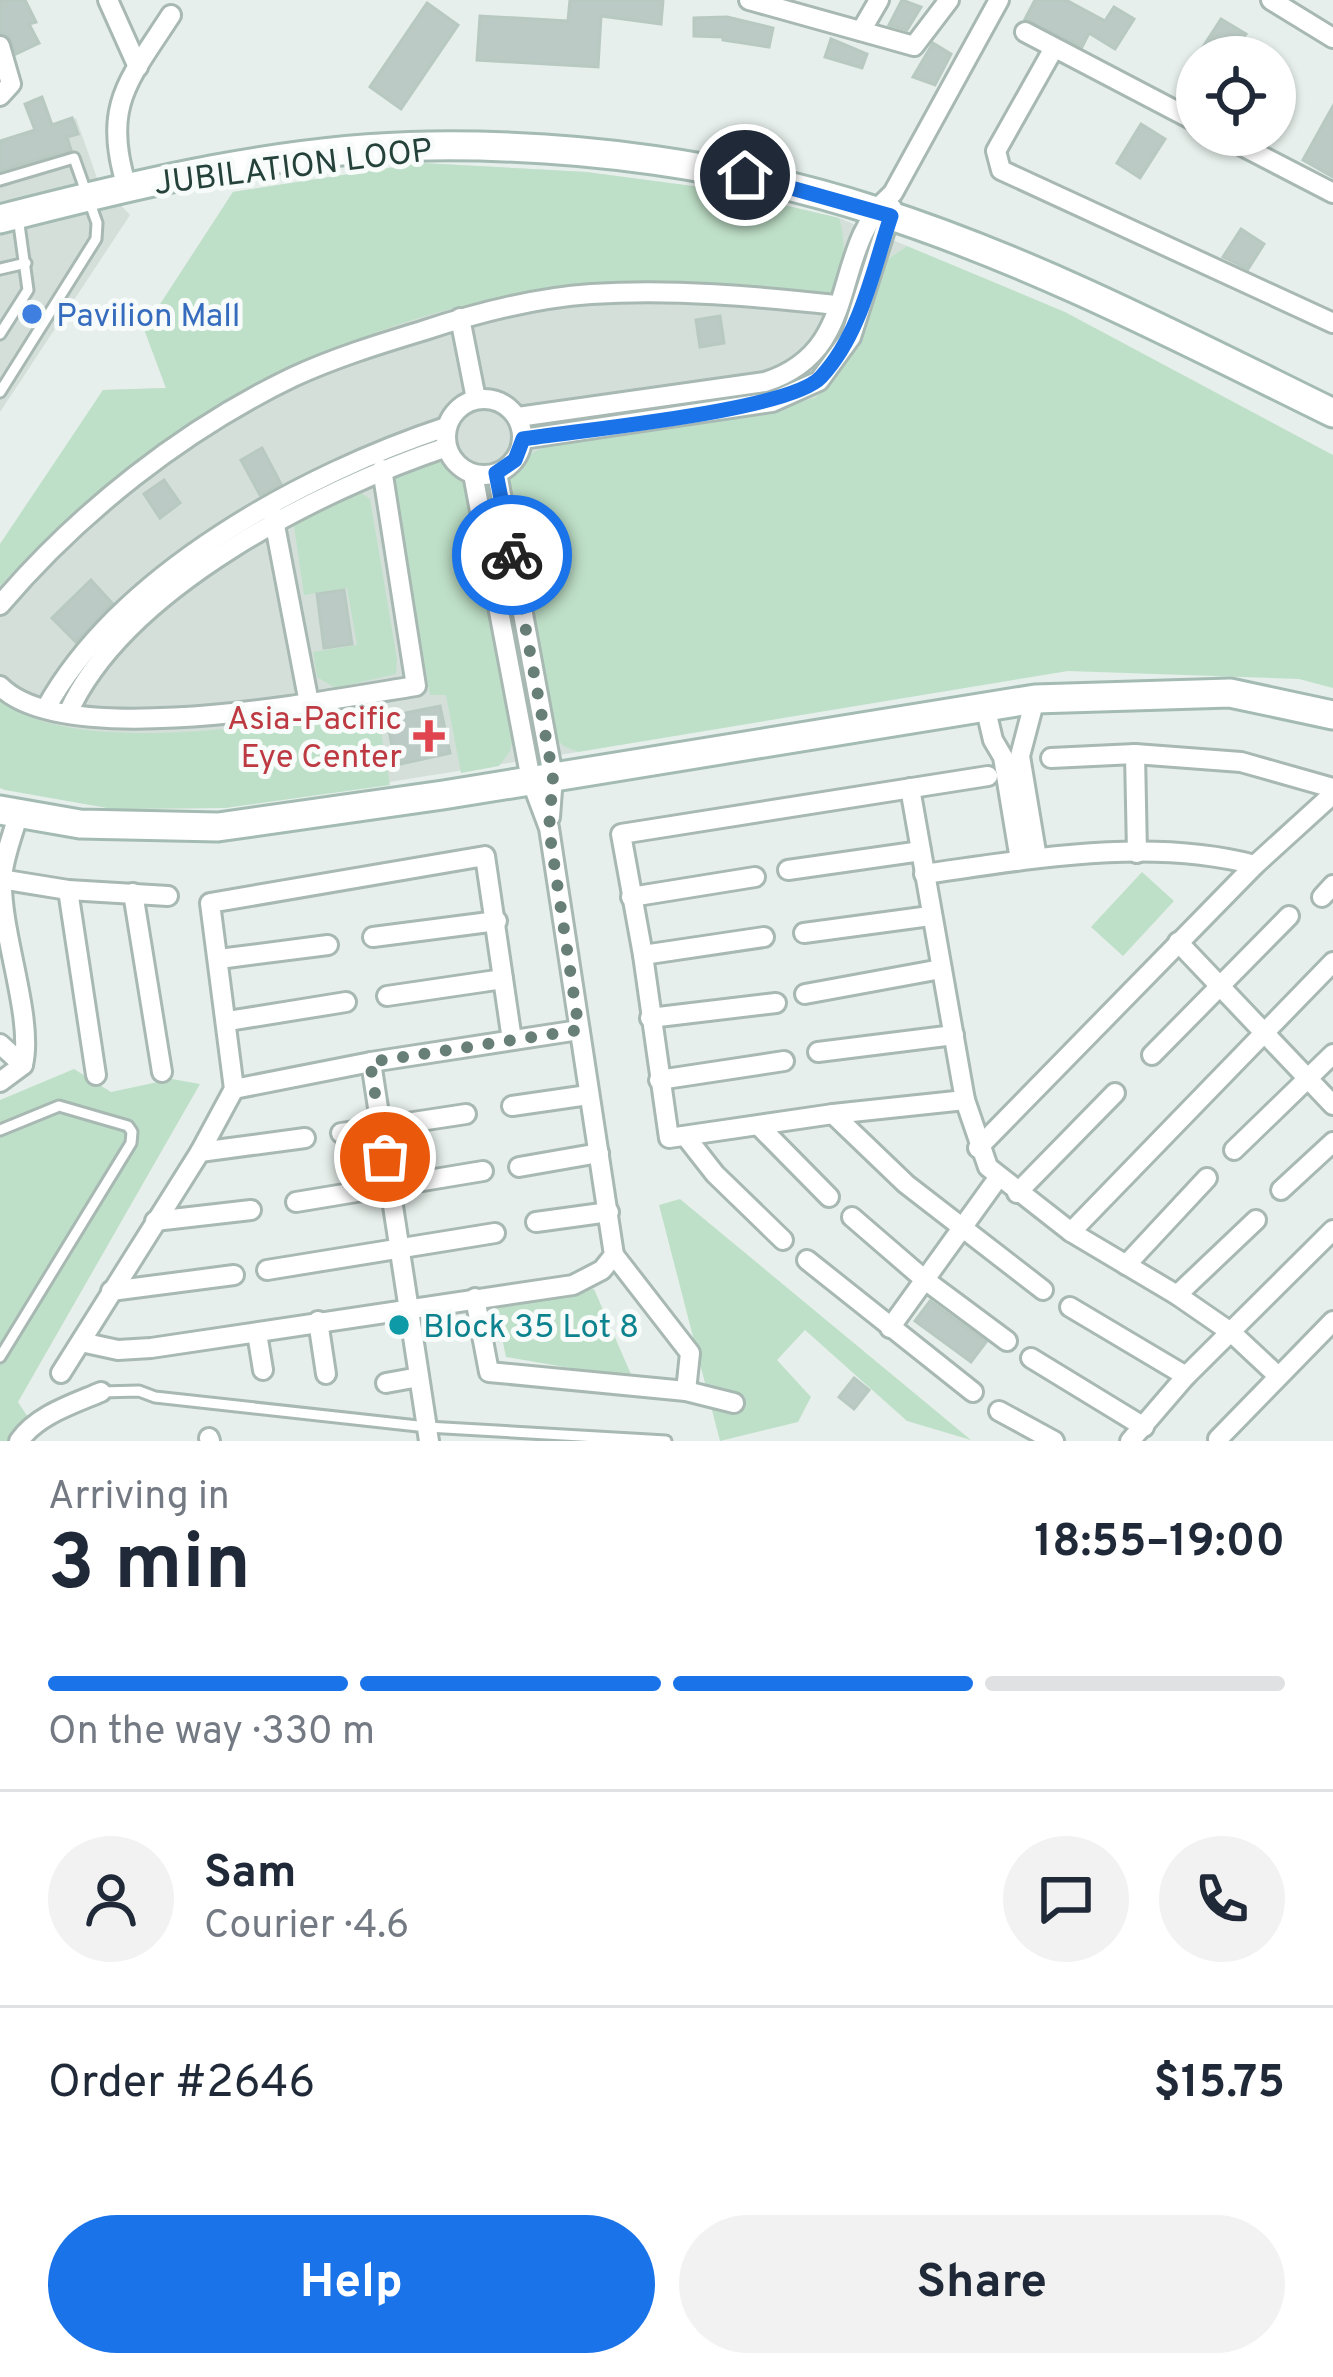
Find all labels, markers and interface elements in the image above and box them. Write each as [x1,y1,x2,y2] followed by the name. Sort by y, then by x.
[1176,36,1296,156] map controls
[1176,36,1296,156] button: locate
[694,124,796,226] pin
[152,131,435,207] street label: JUBILATION LOOP
[712,142,778,208] icon: home
[56,297,241,339] place label: Pavilion Mall
[19,301,45,327] marker: Pavilion Mall
[452,495,572,615] courier
[479,522,545,588] icon: bike
[227,700,402,780] place label: Asia-Pacific Eye Center
[413,720,445,752] marker: Asia-Pacific Eye Center
[334,1106,436,1208] pin
[352,1124,418,1190] icon: bag
[423,1308,639,1350] place label: Block 35 Lot 8
[386,1312,412,1338] marker: Block 35 Lot 8
[48,1474,230,1523] text: Arriving in
[1034,1515,1285,1572] text: 18:55–19:00
[48,1518,251,1617] text: 3 min
[48,1709,375,1758] text: On the way · 330 m
[48,1836,174,1962] button: person
[1003,1836,1129,1962] button: chat
[1159,1836,1285,1962] button: phone
[204,1846,296,1903] text: Sam
[204,1903,409,1952] text: Courier · 4.6
[48,2056,315,2113] text: Order #2646
[1154,2056,1285,2113] text: $15.75
[48,2215,655,2353] button: Help
[679,2215,1285,2353] button: Share

